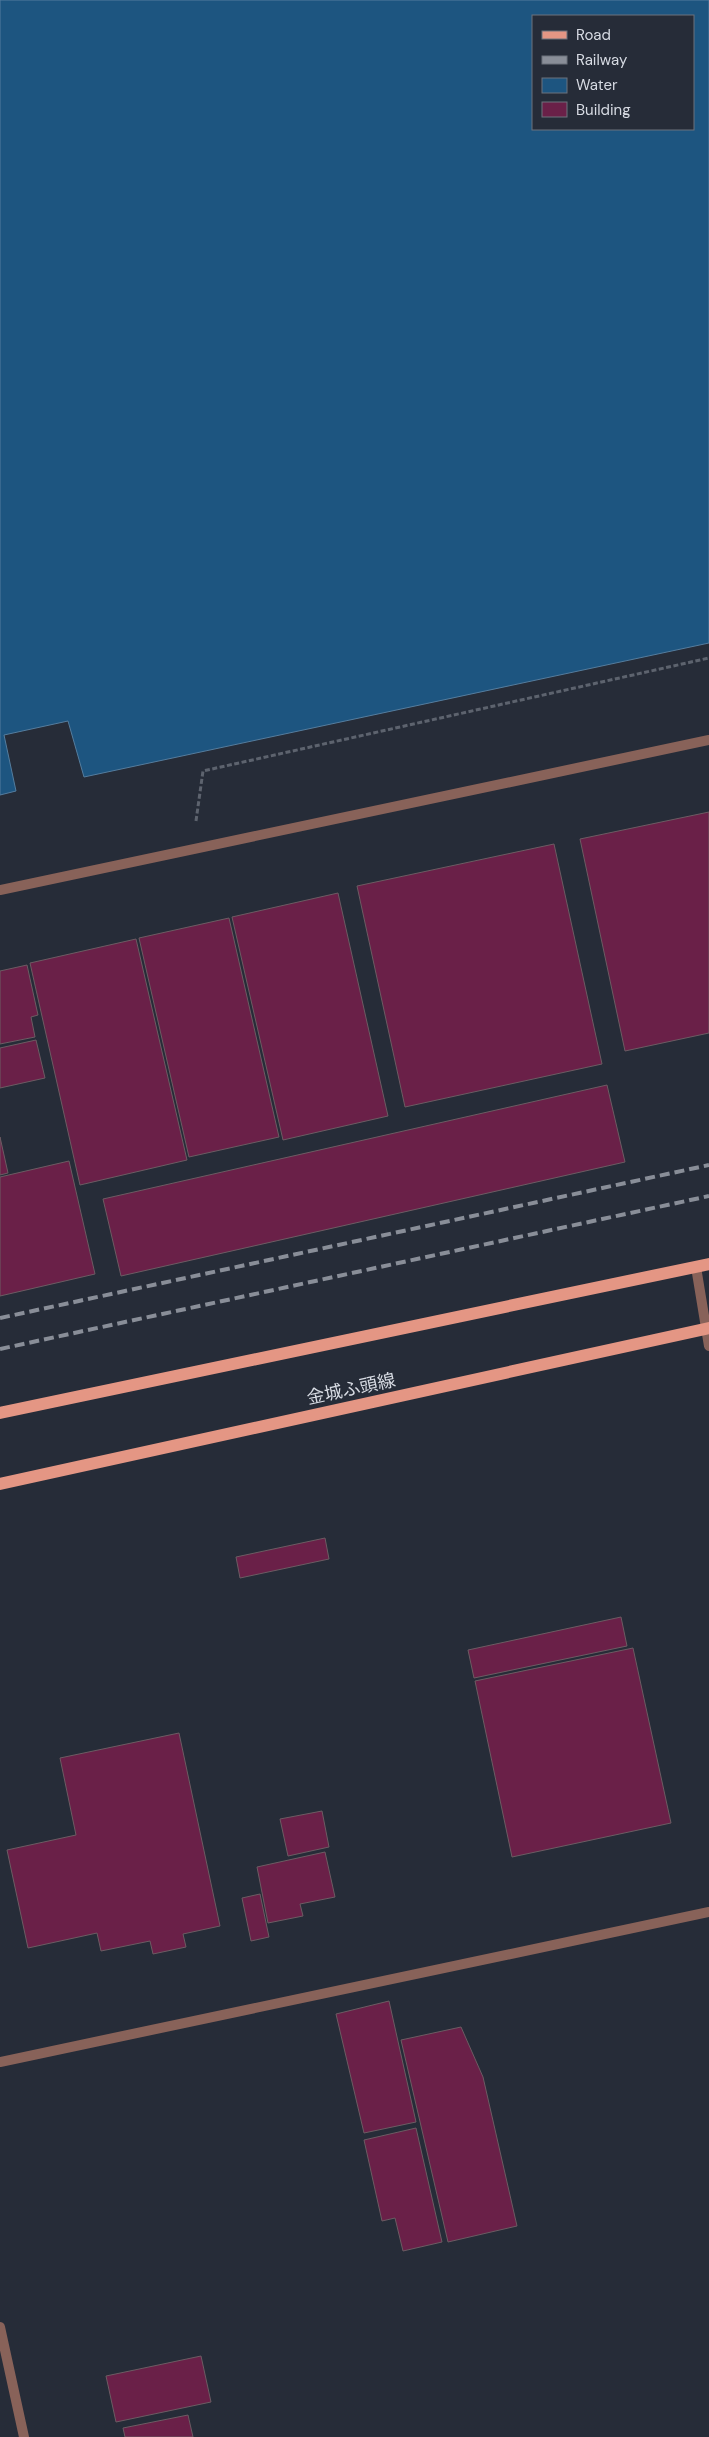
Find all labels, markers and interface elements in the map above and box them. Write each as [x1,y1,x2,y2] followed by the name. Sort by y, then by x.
[532,15,694,130] legend
[576,25,611,45] text: Road
[576,50,628,70] text: Railway
[576,75,618,95] text: Water
[576,100,631,120] text: Building
[304,1368,398,1410] street label: 金城ふ頭線

